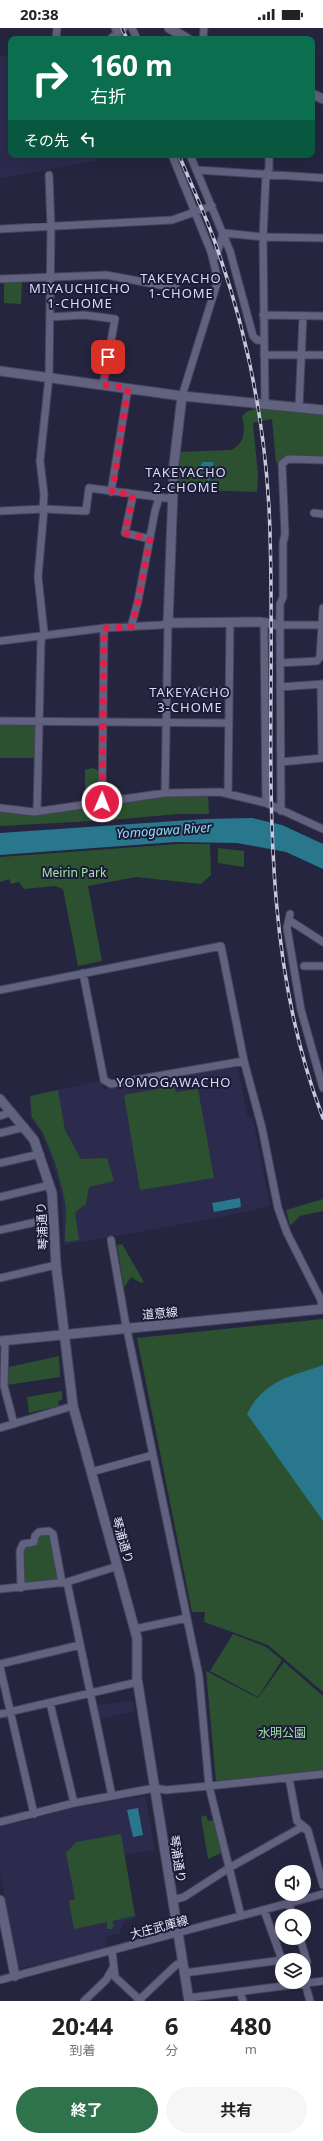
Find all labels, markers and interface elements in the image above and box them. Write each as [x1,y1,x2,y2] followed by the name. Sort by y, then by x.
[20,4,59,24] text: 20:38
[90,46,173,84] text: 160 m
[24,52,76,104] icon: right
[90,84,126,108] text: 右折
[77,128,99,150] icon: left
[24,130,69,150] text: その先
[140,269,222,302] district label: TAKEYACHO 1-CHOME
[29,279,131,312] district label: MIYAUCHICHO 1-CHOME
[91,340,125,374] pin
[97,346,119,368] icon: arrive
[145,463,227,496] district label: TAKEYACHO 2-CHOME
[149,683,231,716] district label: TAKEYACHO 3-CHOME
[81,781,123,823] position arrow
[116,818,213,842] water label: Yomogawa River
[42,864,107,881] park label: Meirin Park
[116,1073,232,1091] district label: YOMOGAWACHO
[32,1202,52,1250] street label: 琴浦通り
[141,1303,179,1323] street label: 道意線
[108,1515,138,1565] street label: 琴浦通り
[258,1724,306,1741] park label: 水明公園
[166,1834,190,1884] street label: 琴浦通り
[275,1865,311,1989] map controls
[275,1865,311,1901] button: sound
[275,1909,311,1945] button: search
[128,1911,190,1943] street label: 大庄武庫線
[275,1953,311,1989] button: layers
[52,2009,113,2042] text: 20:44
[165,2009,179,2042] text: 6
[230,2009,271,2042] text: 480
[245,2040,257,2058] text: m
[69,2041,95,2059] text: 到着
[165,2041,178,2059] text: 分
[16,2087,158,2133] button: 終了
[166,2087,307,2133] button: 共有

